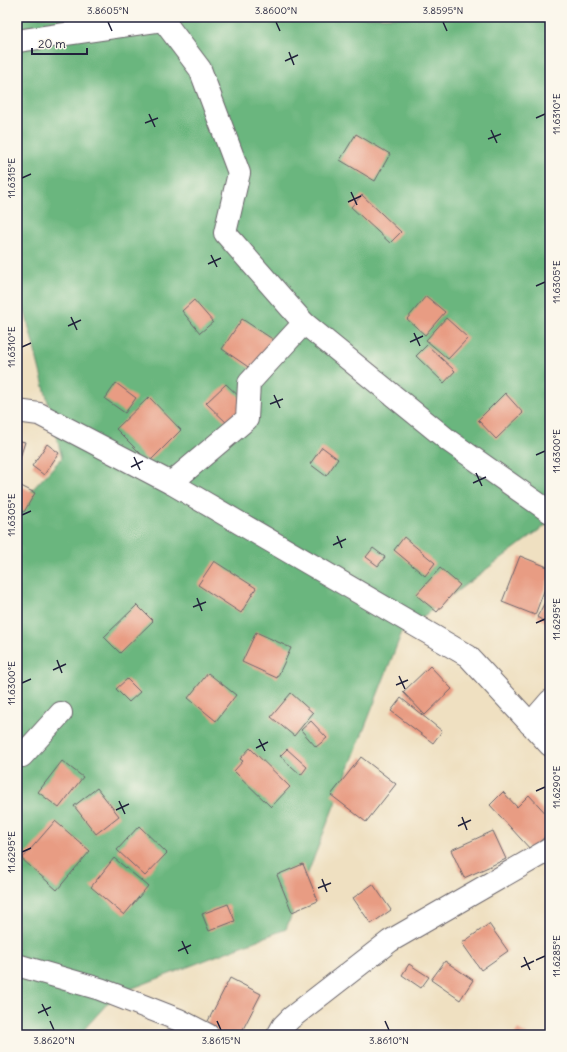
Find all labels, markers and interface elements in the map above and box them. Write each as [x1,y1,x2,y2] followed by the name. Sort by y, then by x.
[87,4,129,17] text: 3.8605°N
[255,4,297,17] text: 3.8600°N
[422,4,464,17] text: 3.8595°N
[32,30,87,56] scale bar
[38,36,66,51] text: 20 m
[550,93,563,135] text: 11.6310°E
[5,158,18,198] text: 11.6315°E
[550,260,563,304] text: 11.6305°E
[5,326,18,368] text: 11.6310°E
[550,429,563,473] text: 11.6300°E
[5,493,18,537] text: 11.6305°E
[550,598,563,640] text: 11.6295°E
[5,661,18,705] text: 11.6300°E
[550,765,563,808] text: 11.6290°E
[5,831,18,873] text: 11.6295°E
[550,935,563,977] text: 11.6285°E
[33,1034,75,1047] text: 3.8620°N
[201,1034,241,1047] text: 3.8615°N
[369,1034,409,1047] text: 3.8610°N

